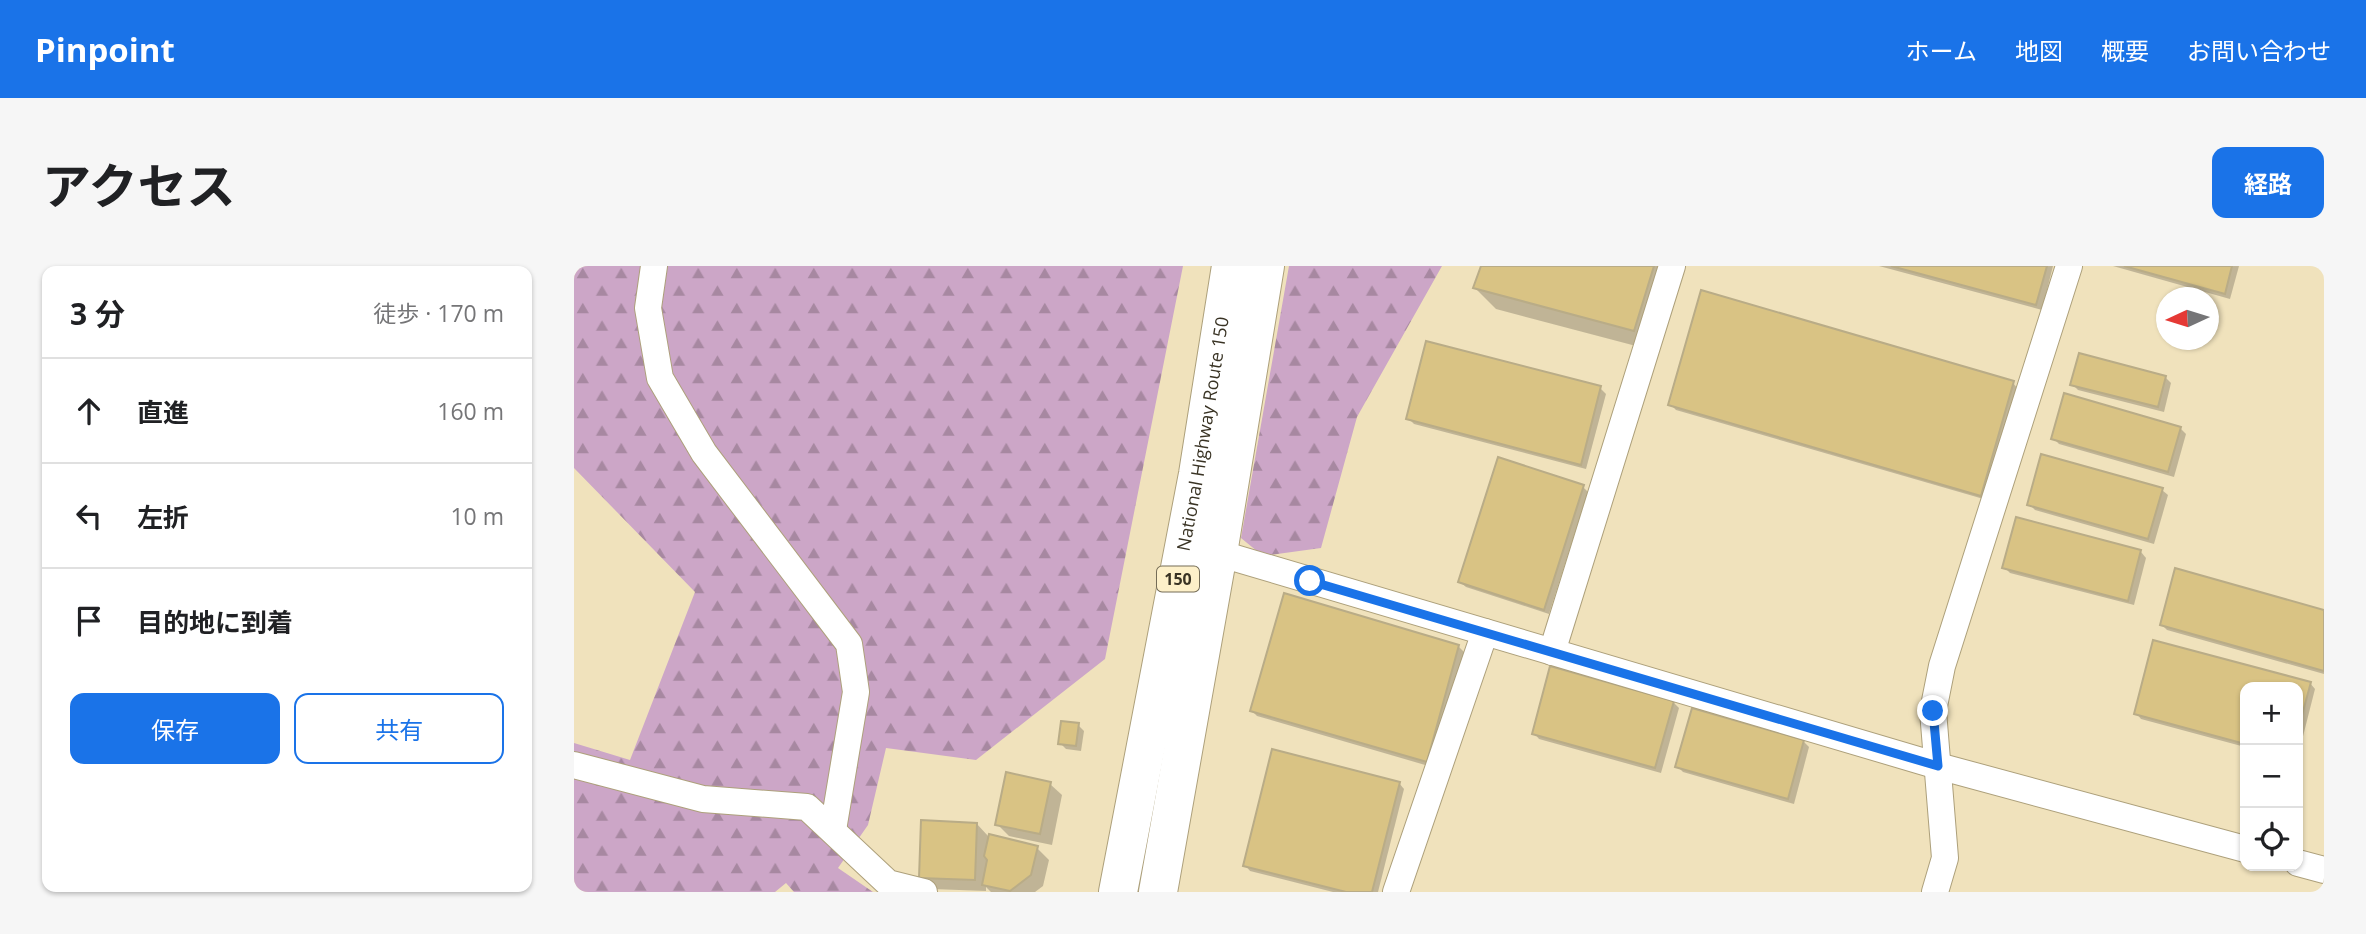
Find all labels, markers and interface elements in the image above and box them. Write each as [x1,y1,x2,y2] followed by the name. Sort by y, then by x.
[35,27,175,72] text: Pinpoint
[1906,34,1977,67] text: ホーム
[2015,34,2063,67] text: 地図
[2101,34,2149,67] text: 概要
[2187,34,2331,67] text: お問い合わせ
[2212,147,2324,218] button: 経路
[42,152,236,218] text: アクセス
[2156,287,2219,350] north arrow
[70,293,125,334] text: 3 分
[373,297,504,329] text: 徒歩 · 170 m
[1171,315,1234,553] street label: National Highway Route 150
[70,392,108,430] icon: ahead
[137,394,189,430] text: 直進
[437,395,504,427] text: 160 m
[70,497,108,535] icon: left
[137,499,189,535] text: 左折
[450,500,504,532] text: 10 m
[1294,565,1325,596] route start
[1157,566,1199,592] road number: 150
[70,602,108,640] icon: arrive
[137,604,293,640] text: 目的地に到着
[2240,682,2303,871] map controls
[2240,682,2303,745] button: +
[70,693,280,764] button: 保存
[294,693,504,764] button: 共有
[1917,695,1948,726] route end
[2240,745,2303,808] button: −
[2240,808,2303,871] button: locate

